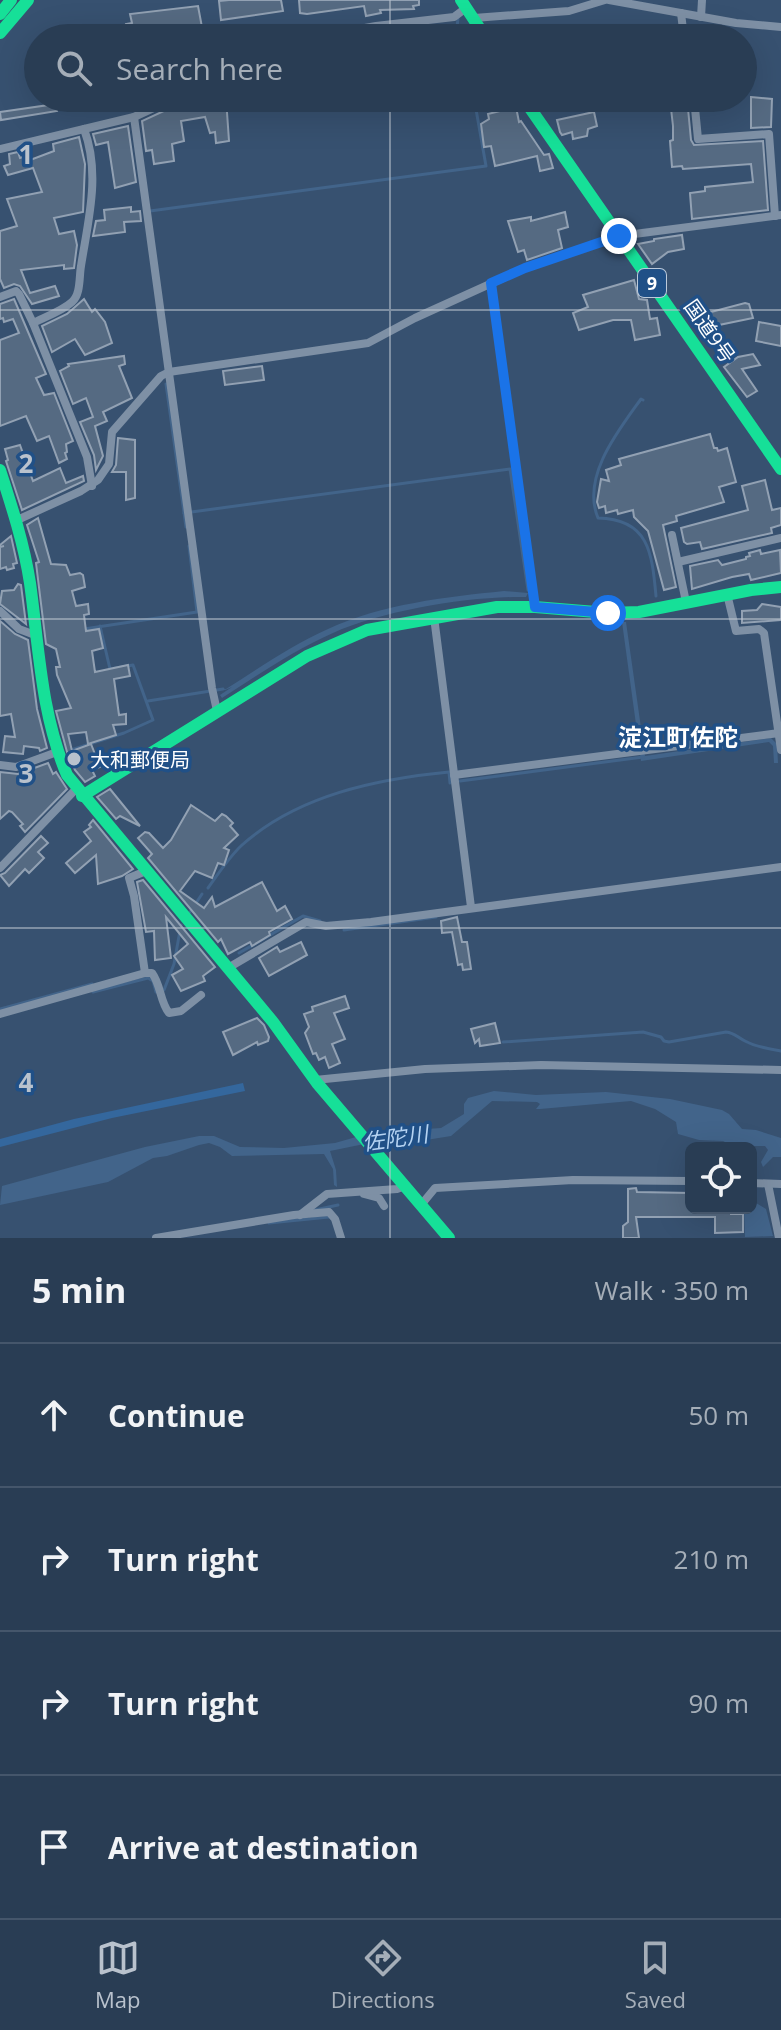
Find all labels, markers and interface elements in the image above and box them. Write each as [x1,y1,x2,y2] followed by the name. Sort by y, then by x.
[24,24,757,112] search box
[52,46,96,90] icon: search
[116,48,283,89] text: Search here
[19,136,33,172] text: 1
[601,218,637,254] route end
[638,269,666,297] road number: 9
[678,294,742,368] street label: 国道9号
[19,445,34,481] text: 2
[590,595,626,631] route start
[618,720,738,753] district label: 淀江町佐陀
[90,746,190,773] place label: 大和郵便局
[65,750,83,768] marker: 大和郵便局
[19,755,33,791] text: 3
[19,1064,34,1100] text: 4
[360,1117,432,1156] water label: 佐陀川
[685,1142,757,1214] map controls
[685,1142,757,1214] button: locate
[32,1267,126,1313] text: 5 min
[595,1272,749,1308] text: Walk · 350 m
[32,1393,76,1437] icon: ahead
[108,1395,245,1436] text: Continue
[688,1397,749,1433] text: 50 m
[32,1537,76,1581] icon: right
[108,1539,259,1580] text: Turn right
[674,1541,749,1577] text: 210 m
[32,1681,76,1725] icon: right
[108,1683,259,1724] text: Turn right
[688,1685,749,1721] text: 90 m
[32,1825,76,1869] icon: arrive
[108,1827,419,1868] text: Arrive at destination
[95,1936,141,2014] tab: Map
[331,1936,435,2014] tab: Directions
[625,1936,686,2014] tab: Saved

